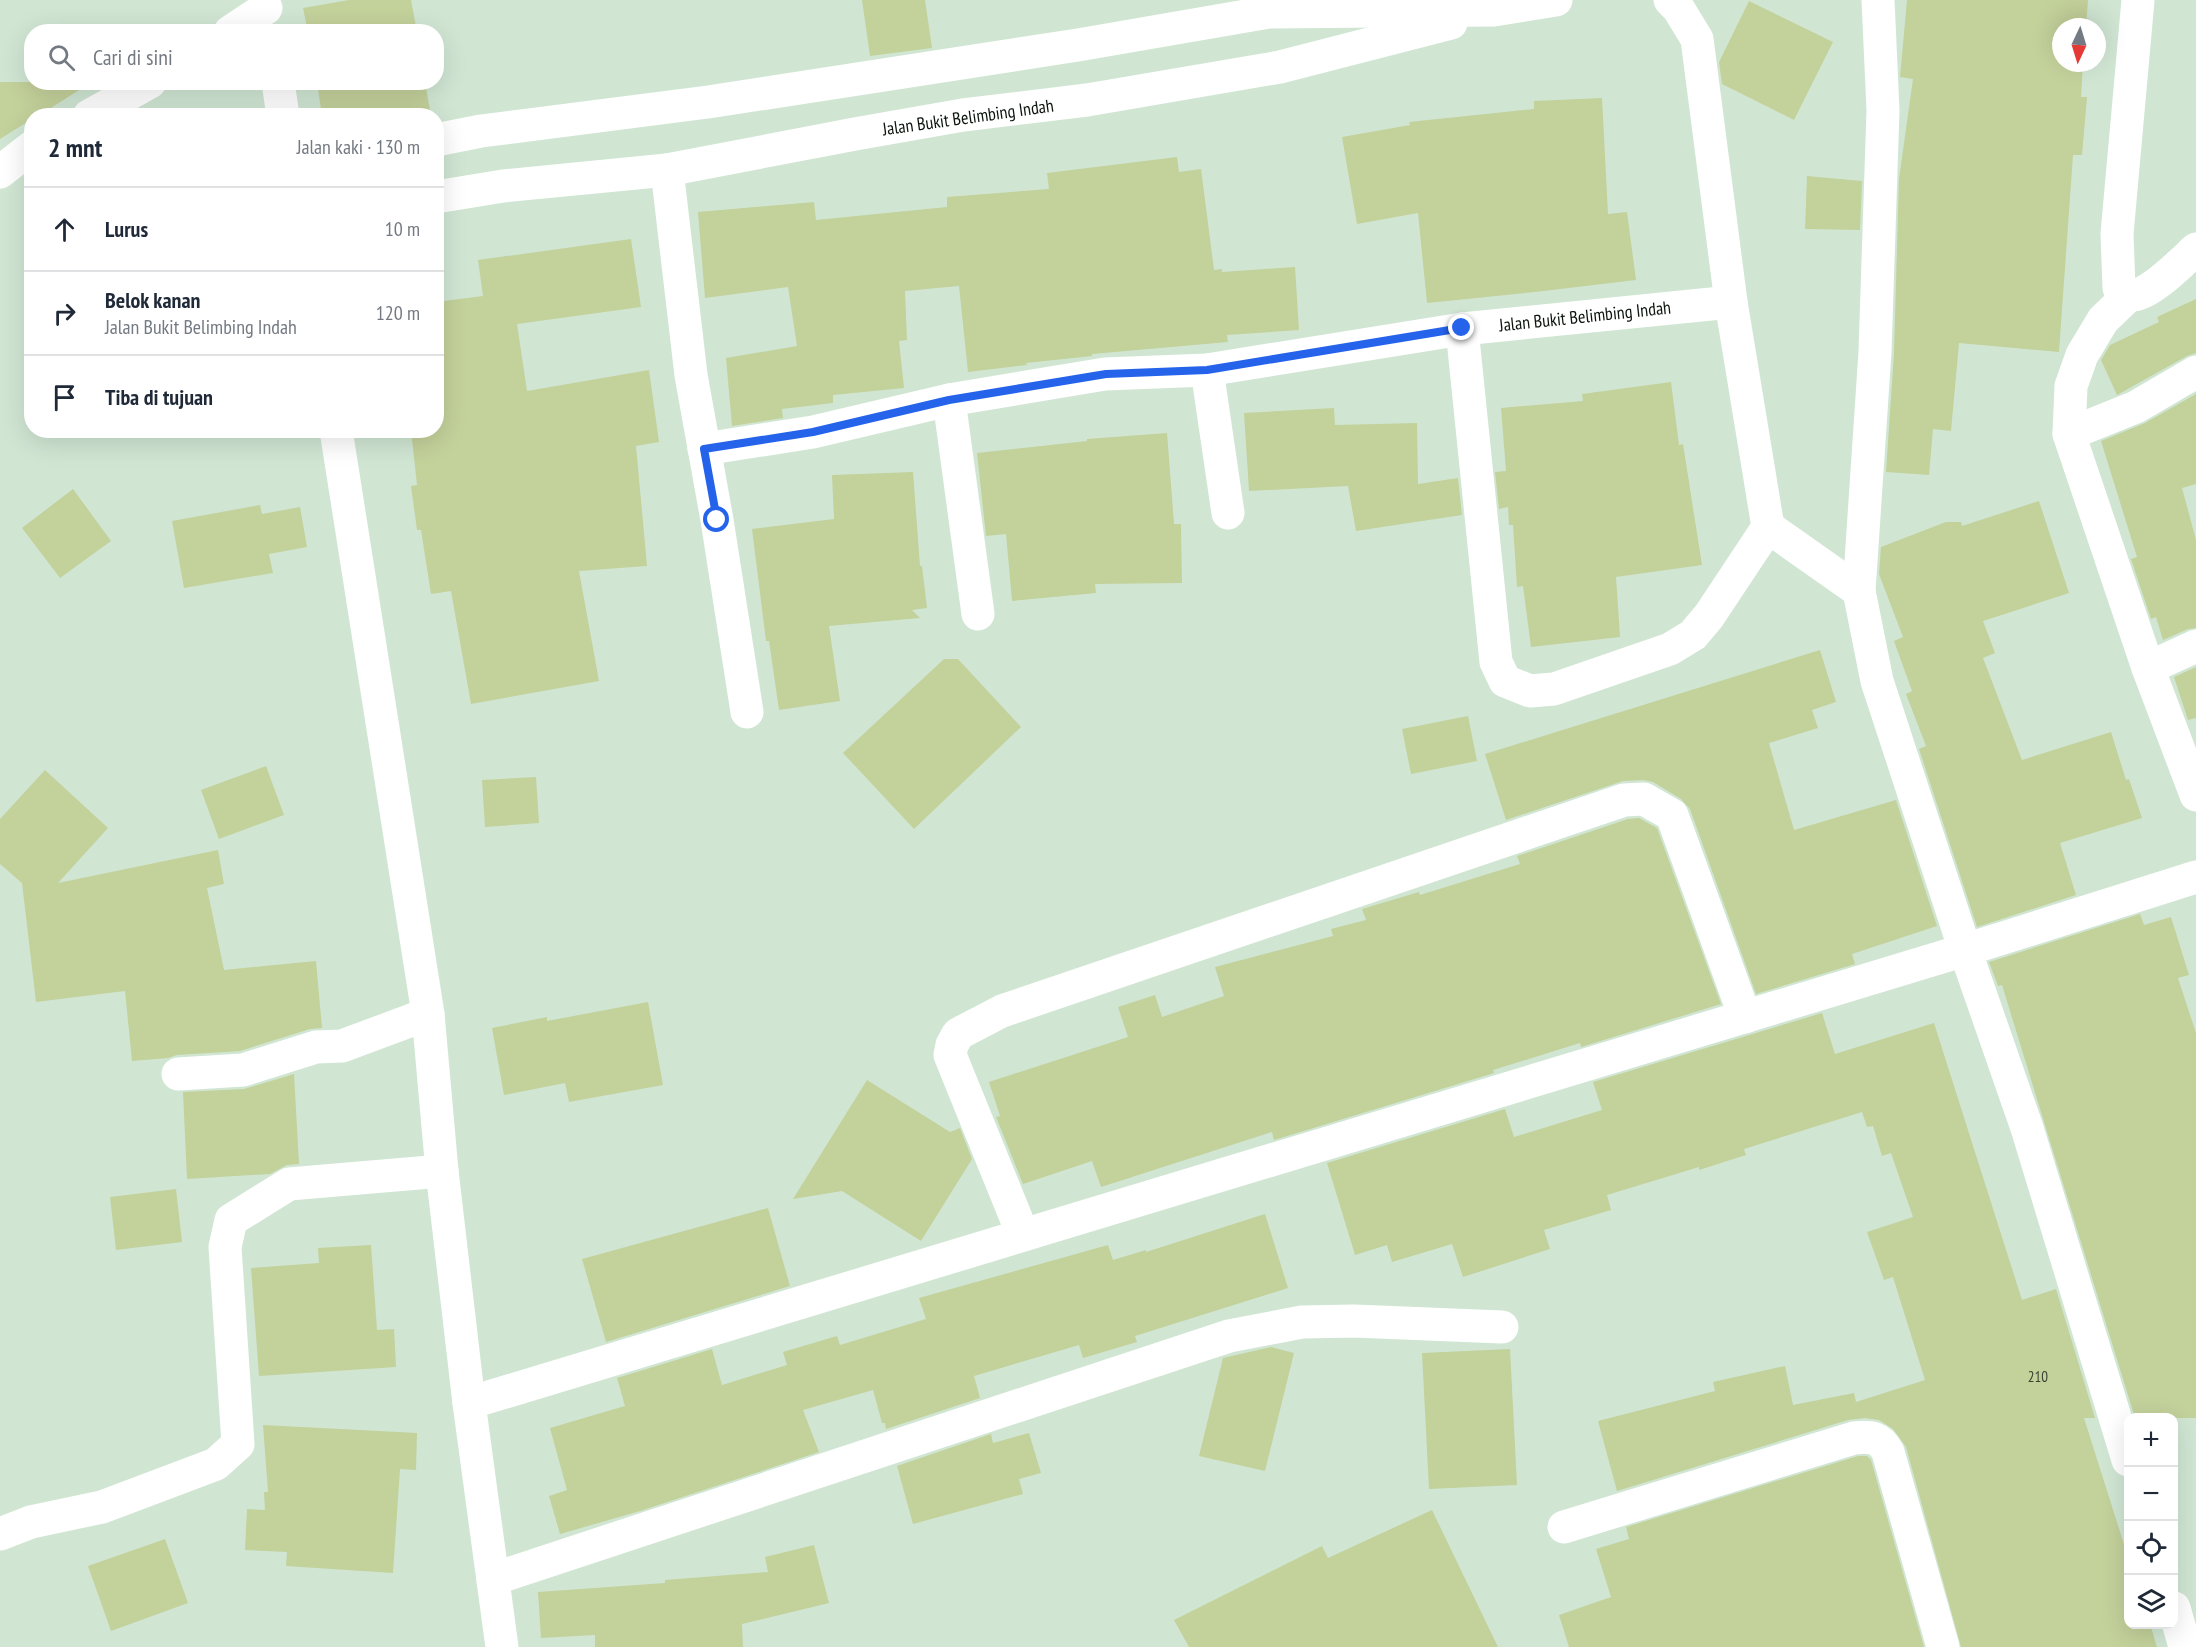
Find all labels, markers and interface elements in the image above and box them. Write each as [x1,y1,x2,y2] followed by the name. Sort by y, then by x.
[2052,18,2106,72] north arrow
[24,24,444,90] search box
[45,41,78,74] icon: search
[93,43,173,71] text: Cari di sini
[880,94,1055,141] street label: Jalan Bukit Belimbing Indah
[48,131,102,164] text: 2 mnt
[297,134,420,160] text: Jalan kaki · 130 m
[48,213,81,246] icon: ahead
[105,215,148,243] text: Lurus
[385,216,420,242] text: 10 m
[105,286,200,314] text: Belok kanan
[1497,296,1672,337] street label: Jalan Bukit Belimbing Indah
[48,297,81,330] icon: right
[376,300,420,326] text: 120 m
[105,314,297,340] text: Jalan Bukit Belimbing Indah
[1448,314,1474,340] route end
[48,381,81,414] icon: arrive
[105,383,213,411] text: Tiba di tujuan
[703,506,729,532] route start
[2028,1367,2048,1386] house number: 210
[2124,1413,2178,1629] map controls
[2124,1413,2178,1467] button: +
[2124,1467,2178,1521] button: −
[2124,1521,2178,1575] button: locate
[2124,1575,2178,1629] button: layers

